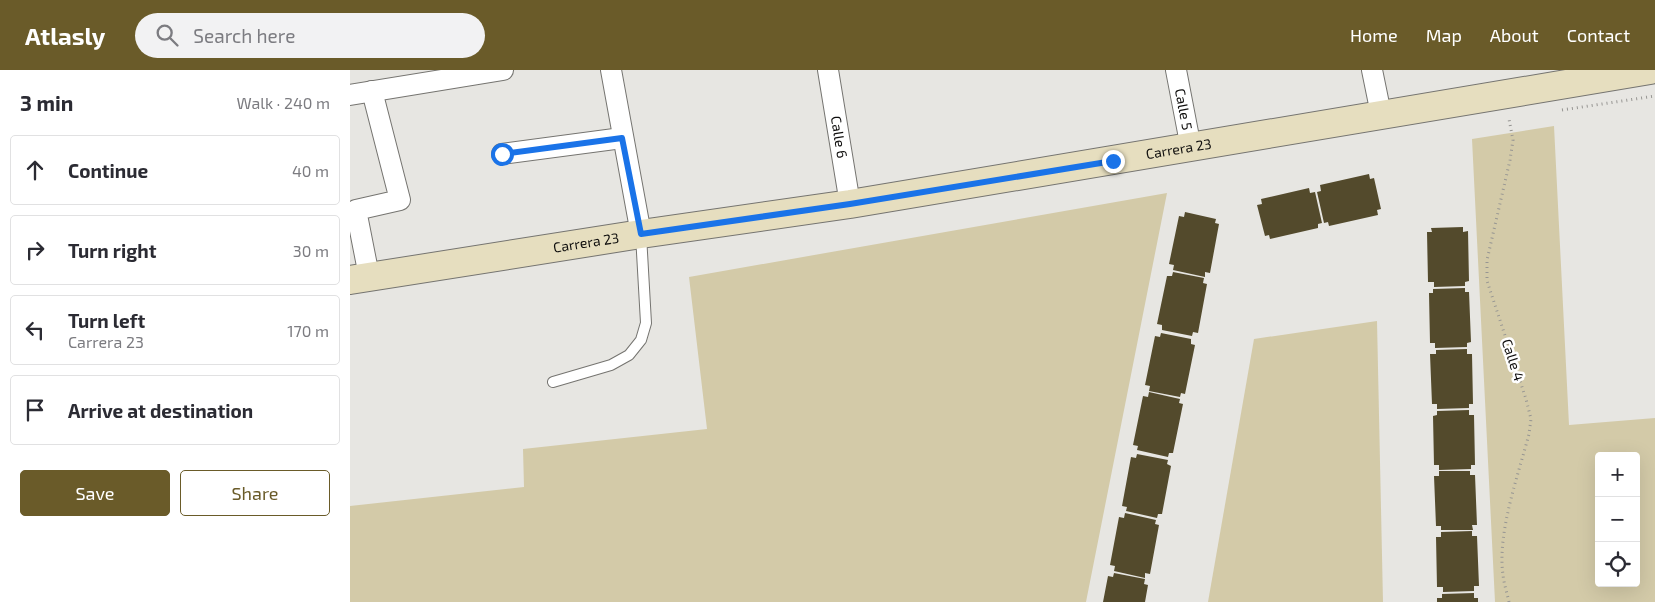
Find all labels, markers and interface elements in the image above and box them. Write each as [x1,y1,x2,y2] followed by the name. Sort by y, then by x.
[135,13,485,58] search box
[25,21,105,50] text: Atlasly
[153,21,181,49] icon: search
[193,24,295,47] text: Search here
[1350,24,1398,46] text: Home
[1426,24,1462,46] text: Map
[1490,24,1539,46] text: About
[1567,24,1630,46] text: Contact
[1172,87,1196,132] street label: Calle 5
[20,90,73,115] text: 3 min
[237,93,330,112] text: Walk · 240 m
[828,115,851,159] street label: Calle 6
[1144,135,1213,162] street label: Carrera 23
[491,143,514,166] route start
[1102,150,1125,173] route end
[21,156,49,184] icon: ahead
[68,159,148,182] text: Continue
[292,161,329,180] text: 40 m
[552,229,620,256] street label: Carrera 23
[21,236,49,264] icon: right
[68,239,156,262] text: Turn right
[293,241,329,260] text: 30 m
[68,309,145,332] text: Turn left
[21,316,49,344] icon: left
[287,321,329,340] text: 170 m
[68,332,144,351] text: Carrera 23
[1499,337,1528,383] street label: Calle 4
[21,396,49,424] icon: arrive
[68,399,253,422] text: Arrive at destination
[1595,452,1640,587] map controls
[1595,452,1640,497] button: +
[20,470,170,516] button: Save
[180,470,330,516] button: Share
[1595,497,1640,542] button: −
[1595,542,1640,587] button: locate

